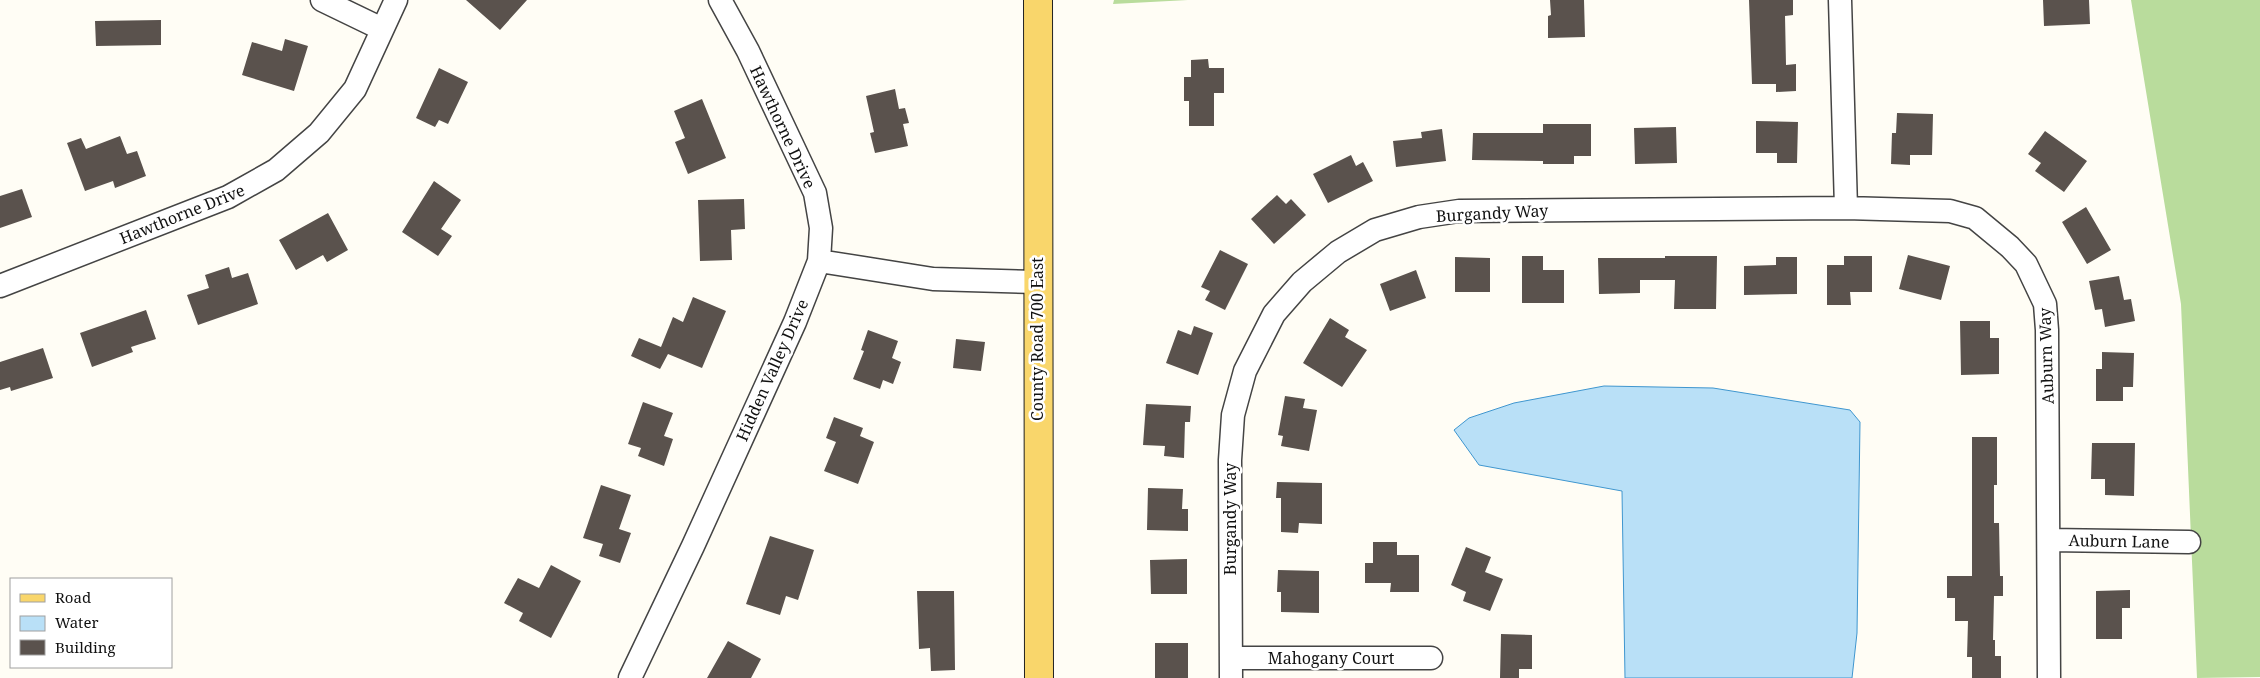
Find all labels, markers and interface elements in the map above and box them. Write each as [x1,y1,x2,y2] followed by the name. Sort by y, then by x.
[745,62,821,192] street label: Hawthorne Drive
[116,179,248,249] street label: Hawthorne Drive
[1435,199,1550,227] street label: Burgandy Way
[1026,257,1048,421] street label: County Road 700 East
[731,296,813,444] street label: Hidden Valley Drive
[2033,306,2059,405] street label: Auburn Way
[1219,462,1241,575] street label: Burgandy Way
[2068,529,2170,553] street label: Auburn Lane
[10,578,172,668] legend
[55,587,91,607] text: Road
[55,612,98,632] text: Water
[55,637,116,657] text: Building
[1268,647,1395,669] street label: Mahogany Court

